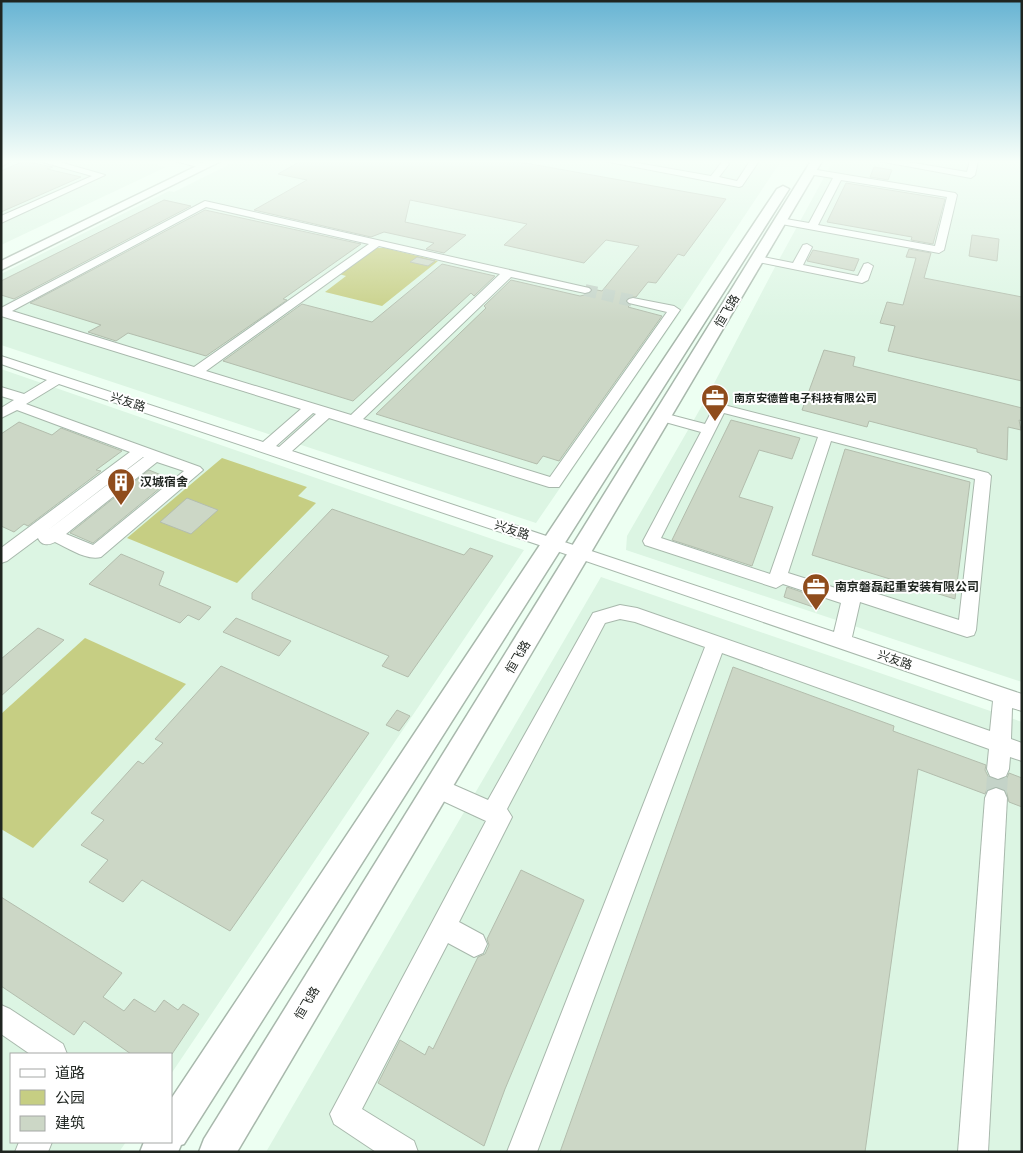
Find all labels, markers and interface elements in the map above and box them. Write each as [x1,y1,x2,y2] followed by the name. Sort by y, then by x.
[711,291,743,331] street label: 恒飞路
[700,383,730,422] office icon: 南京安德普电子科技有限公司
[108,389,148,415] street label: 兴友路
[734,391,877,406] place label: 南京安德普电子科技有限公司
[106,467,136,506] building icon: 汉城宿舍
[140,474,188,490] place label: 汉城宿舍
[492,517,532,543] street label: 兴友路
[801,572,831,611] office icon: 南京磐磊起重安装有限公司
[835,579,979,595] place label: 南京磐磊起重安装有限公司
[502,637,534,677] street label: 恒飞路
[875,647,915,673] street label: 兴友路
[291,983,323,1023] street label: 恒飞路
[10,1053,172,1143] legend
[55,1062,85,1083] text: 道路
[55,1087,85,1108] text: 公园
[55,1112,85,1133] text: 建筑

